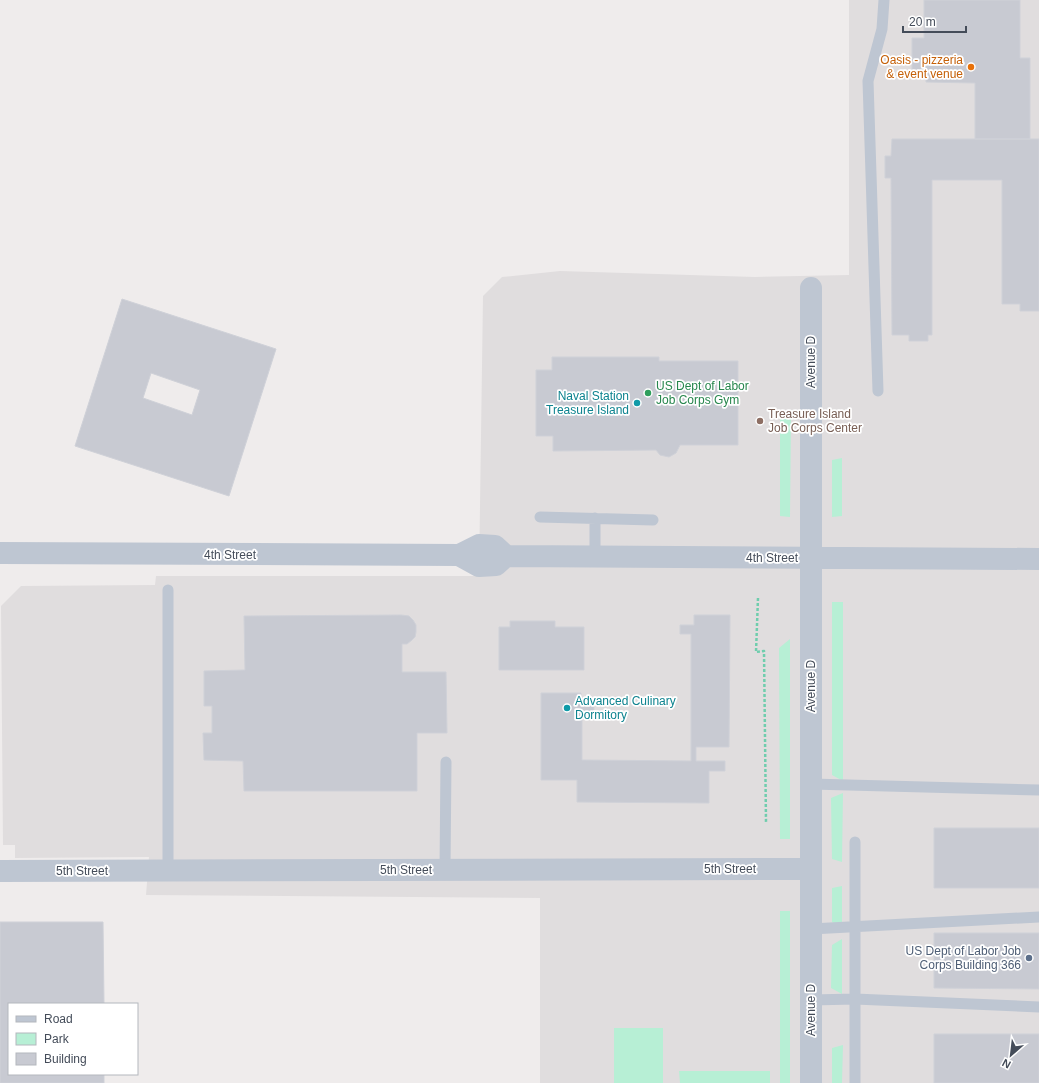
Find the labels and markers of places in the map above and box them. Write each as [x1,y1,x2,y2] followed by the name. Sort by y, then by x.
[880,53,963,81] place label: Oasis - pizzeria & event venue
[966,62,976,72] marker: Oasis - pizzeria & event venue
[656,379,749,407] place label: US Dept of Labor Job Corps Gym
[643,388,653,398] marker: US Dept of Labor Job Corps Gym
[546,389,629,417] place label: Naval Station Treasure Island
[632,398,642,408] marker: Naval Station Treasure Island
[768,407,862,435] place label: Treasure Island Job Corps Center
[755,416,765,426] marker: Treasure Island Job Corps Center
[575,694,676,722] place label: Advanced Culinary Dormitory
[562,703,572,713] marker: Advanced Culinary Dormitory
[906,944,1021,972] place label: US Dept of Labor Job Corps Building 366
[1024,953,1034,963] marker: US Dept of Labor Job Corps Building 366

